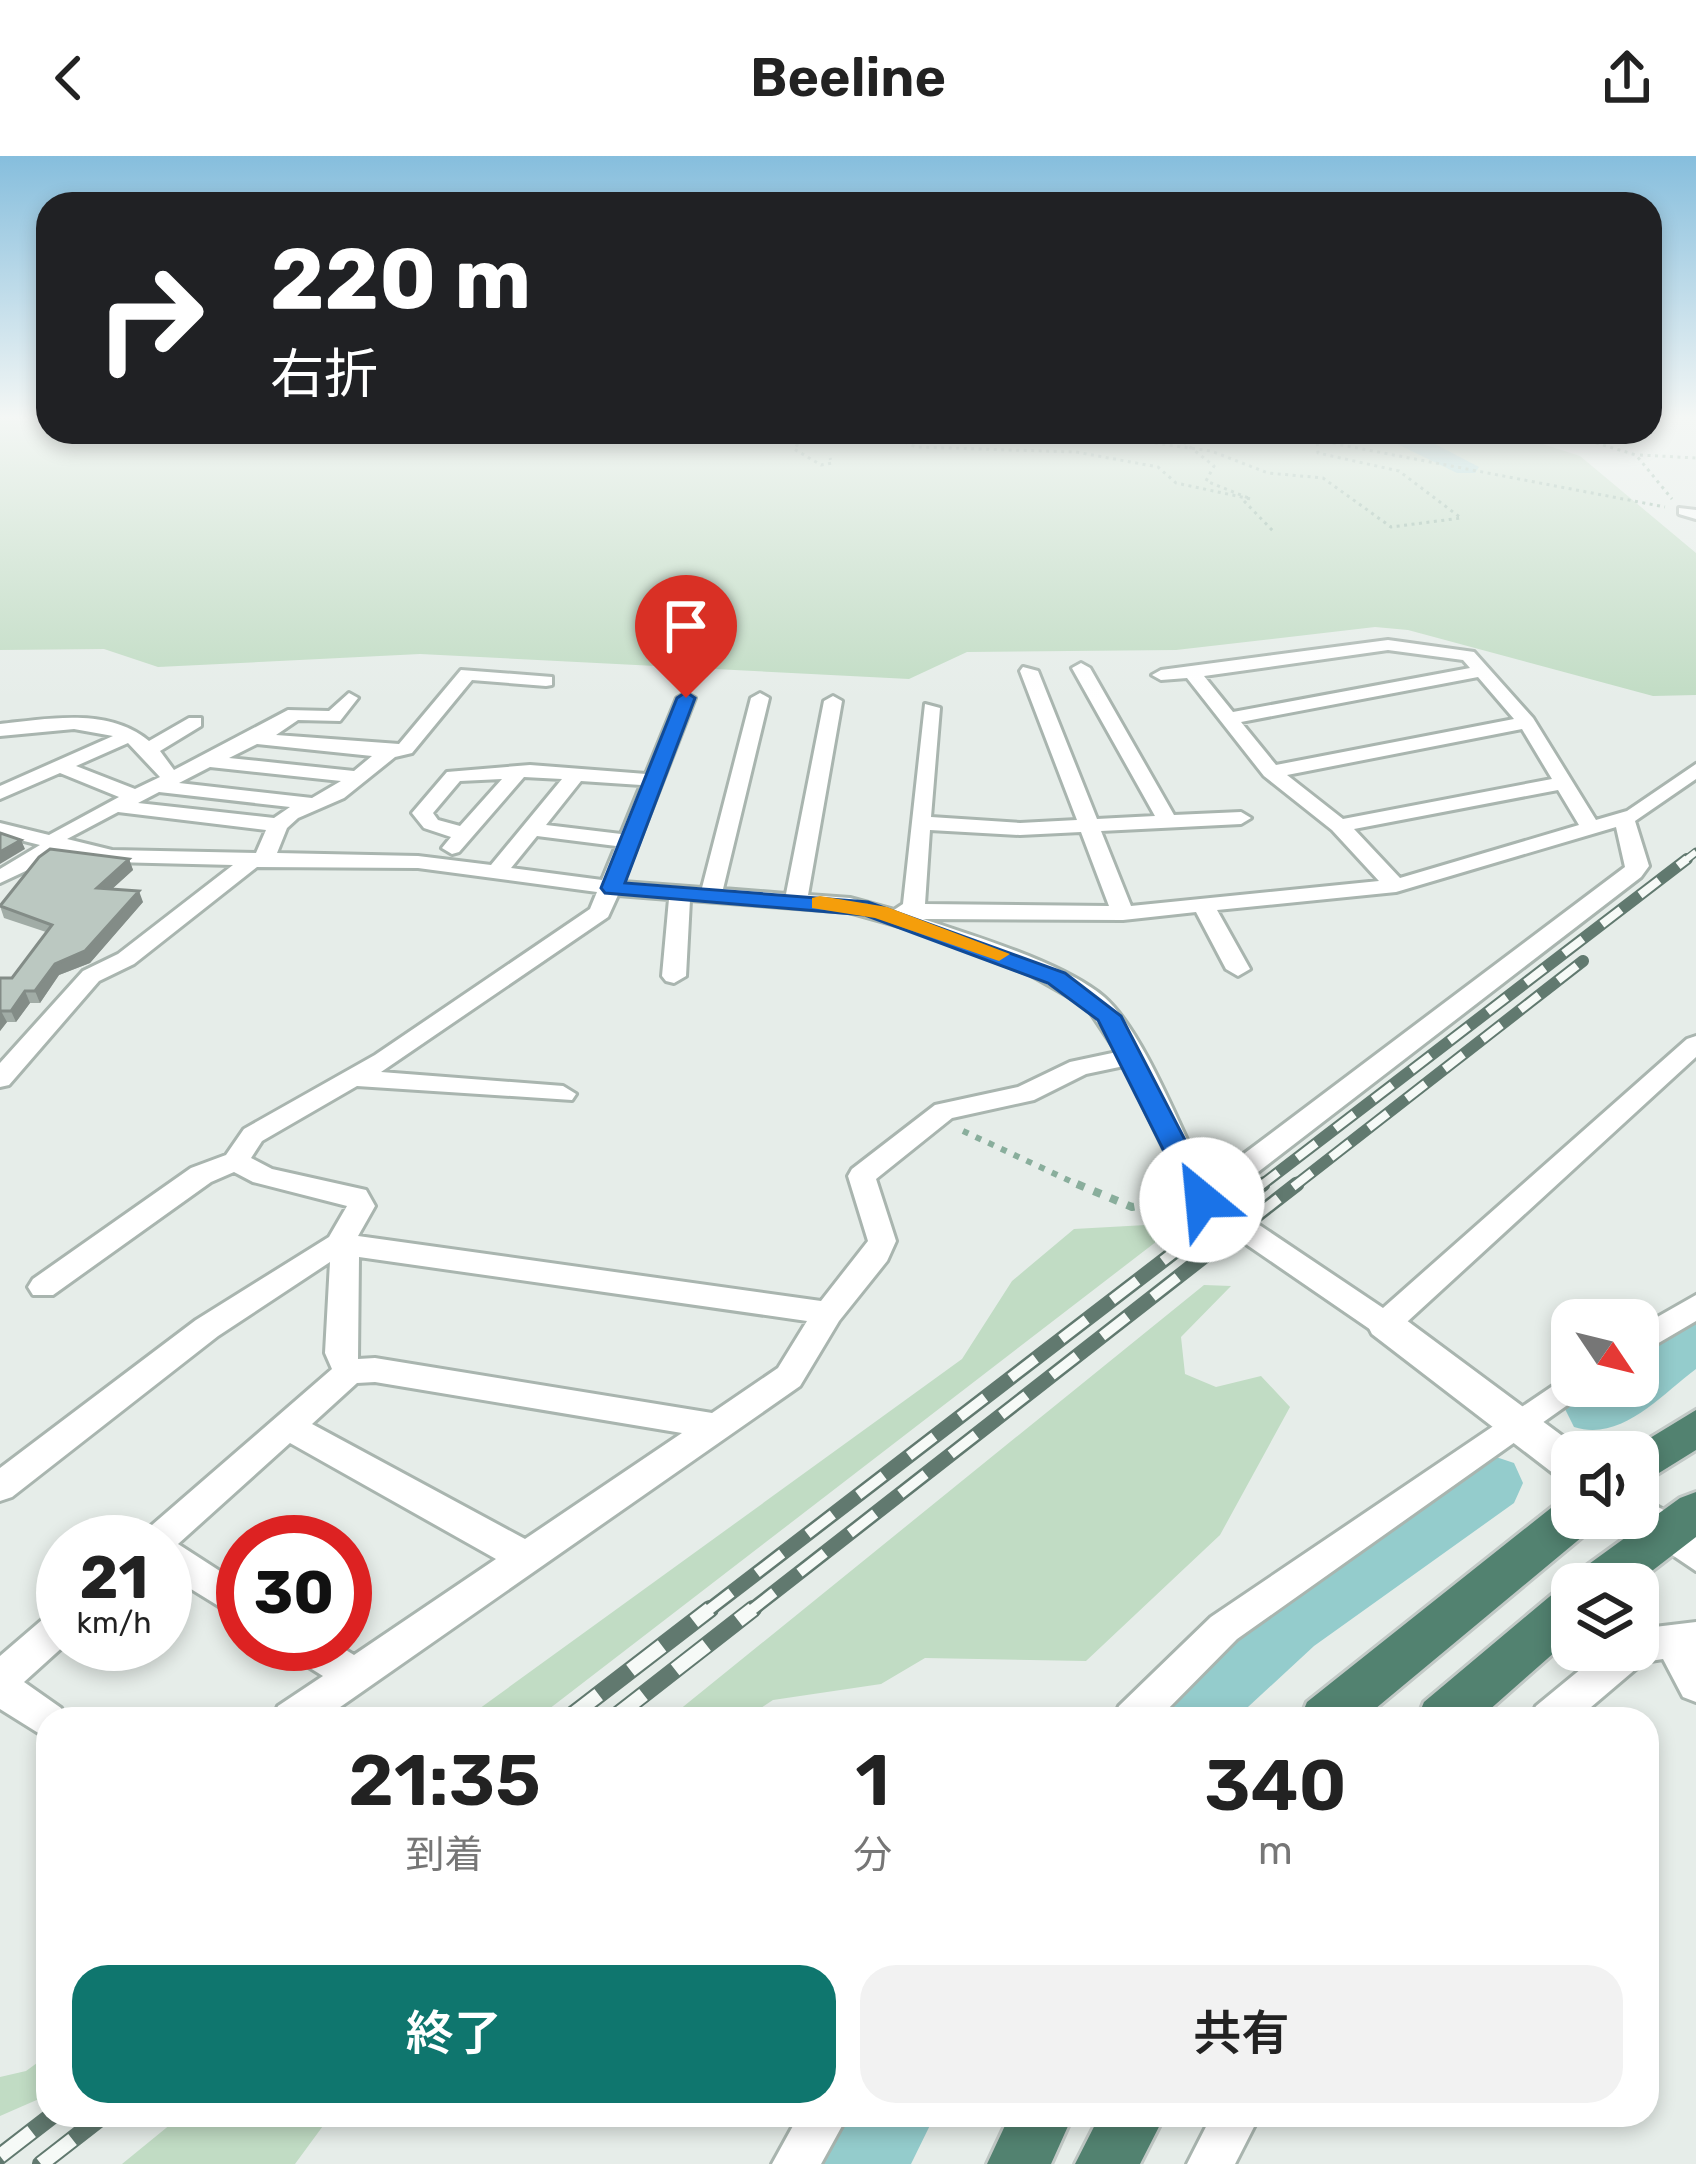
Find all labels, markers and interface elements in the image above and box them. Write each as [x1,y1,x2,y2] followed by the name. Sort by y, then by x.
[36,45,102,111] icon: back
[1594,45,1660,111] icon: share
[750,46,946,110] text: Beeline
[270,229,531,329] text: 220 m
[72,240,228,396] icon: right
[270,343,378,407] text: 右折
[635,575,737,698] pin
[653,593,719,659] icon: arrive
[1139,1137,1265,1263] position arrow
[1551,1299,1659,1407] north arrow
[1551,1299,1659,1671] map controls
[1551,1431,1659,1539] button: sound
[216,1515,372,1671] speed limit sign: 30
[80,1542,148,1613] text: 21
[1551,1563,1659,1671] button: layers
[77,1605,151,1641] text: km/h
[348,1738,541,1823] text: 21:35
[855,1738,890,1823] text: 1
[1204,1743,1347,1828] text: 340
[1258,1828,1293,1874] text: m
[405,1832,483,1878] text: 到着
[853,1832,892,1878] text: 分
[72,1965,836,2103] button: 終了
[860,1965,1623,2103] button: 共有

